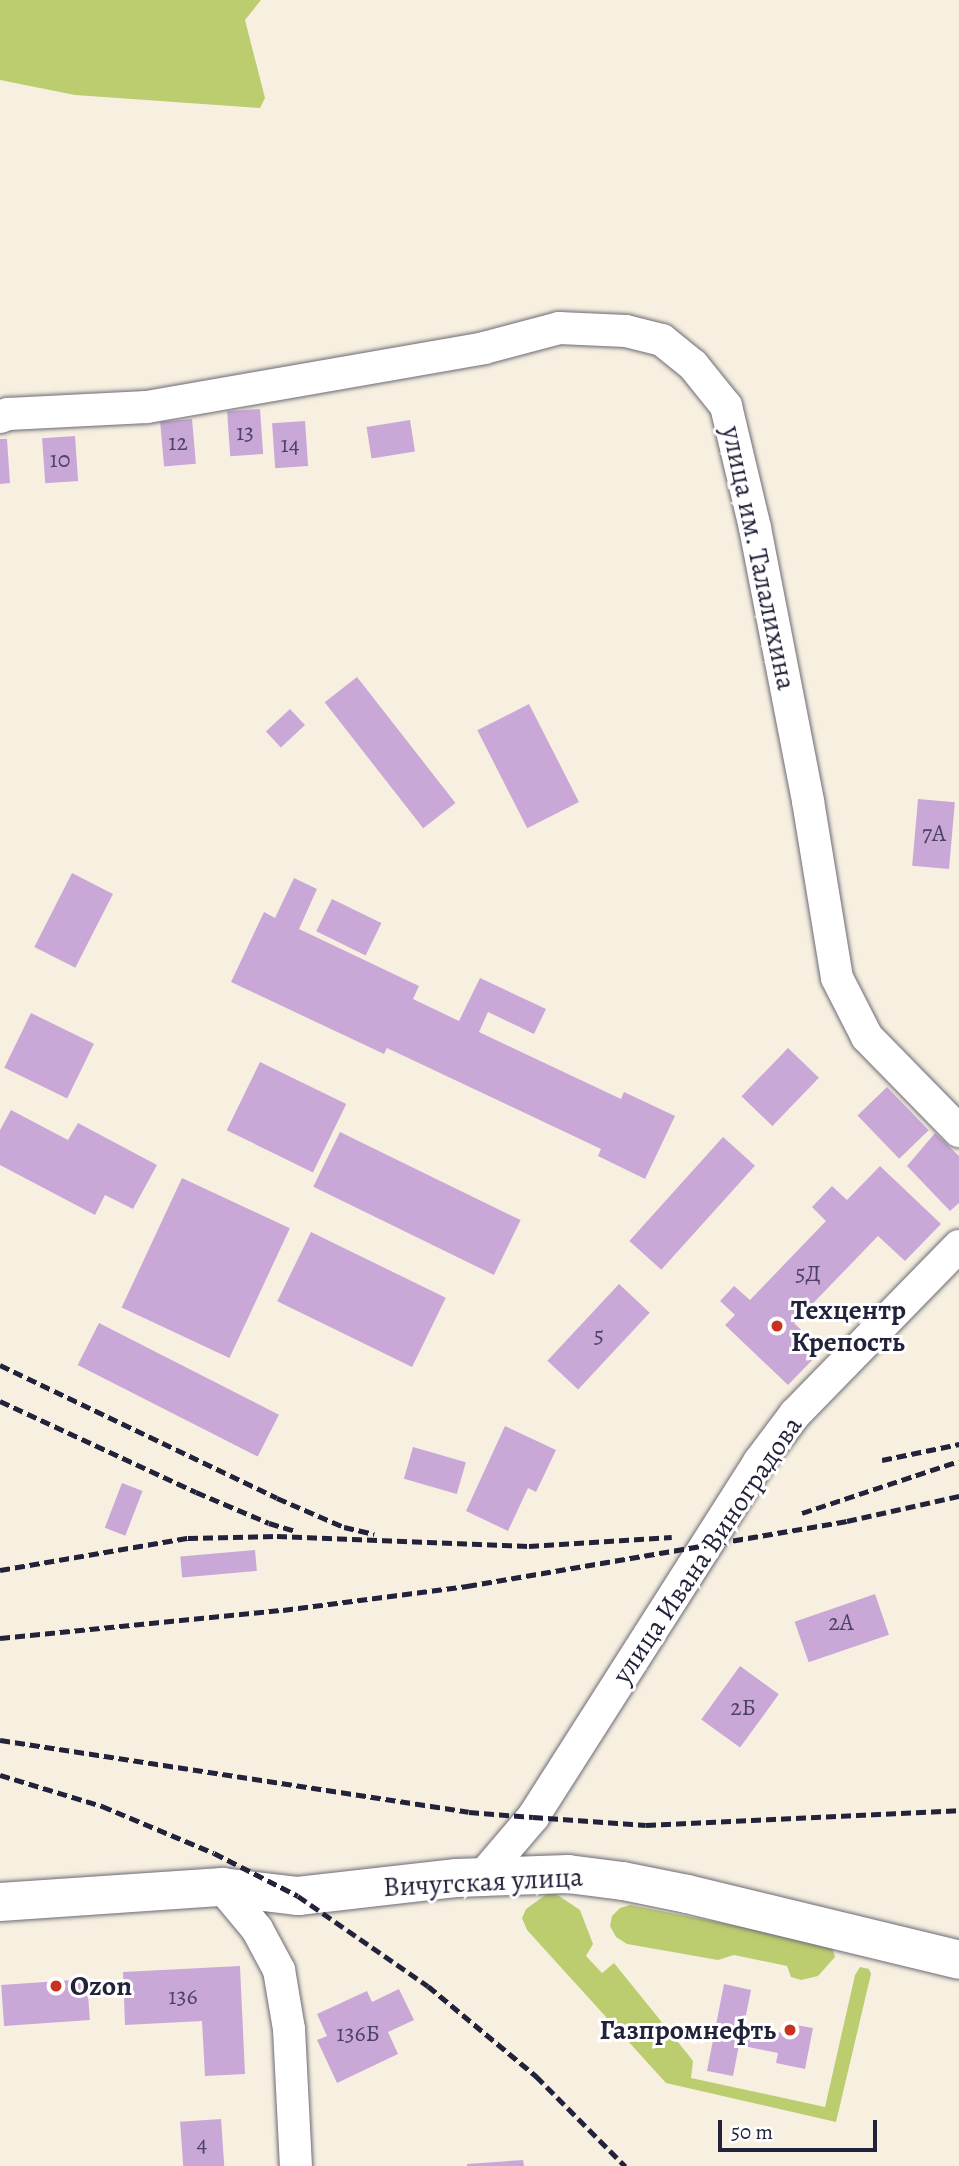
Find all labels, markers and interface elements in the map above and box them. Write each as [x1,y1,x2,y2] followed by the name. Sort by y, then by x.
[236,419,254,447] house number: 13
[715,423,803,693] street label: улица им. Талалихина
[168,429,188,457] house number: 12
[280,431,300,459] house number: 14
[50,446,70,474] house number: 10
[922,820,946,848] house number: 7А
[795,1260,821,1288] house number: 5Д
[791,1293,906,1359] place label: Техцентр Крепость
[769,1318,785,1334] marker: Техцентр Крепость
[594,1322,604,1350] house number: 5
[605,1410,809,1690] street label: улица Ивана Виноградова
[828,1609,854,1637] house number: 2А
[730,1694,756,1722] house number: 2Б
[382,1860,584,1904] street label: Вичугская улица
[70,1969,132,2003] place label: Ozon
[48,1978,64,1994] marker: Ozon
[168,1983,198,2011] house number: 136
[599,2013,776,2047] place label: Газпромнефть
[336,2020,380,2048] house number: 136Б
[782,2022,798,2038] marker: Газпромнефть
[721,2106,880,2150] scale bar
[731,2118,773,2146] text: 50 m
[197,2130,207,2158] house number: 4

